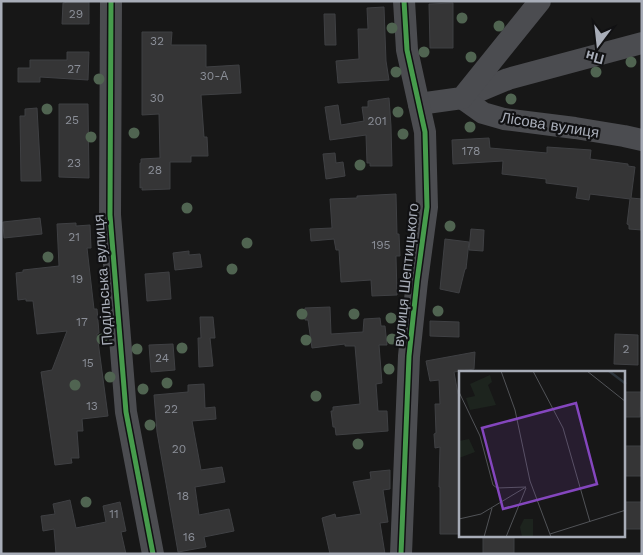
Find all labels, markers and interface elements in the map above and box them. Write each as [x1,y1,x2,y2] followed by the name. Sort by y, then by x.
[69,7,83,21] house number: 29
[573,20,623,70] north arrow
[150,34,164,48] house number: 32
[584,47,606,68] text: Пн
[67,62,81,76] house number: 27
[200,69,228,83] house number: 30-А
[150,91,164,105] house number: 30
[500,108,600,142] street label: Лісова вулиця
[65,113,79,127] house number: 25
[367,114,387,128] house number: 201
[462,144,480,158] house number: 178
[67,156,81,170] house number: 23
[148,163,162,177] house number: 28
[390,202,422,348] street label: вулиця Шептицького
[89,214,117,346] street label: Подільська вулиця
[68,230,80,244] house number: 21
[371,238,391,252] house number: 195
[71,272,83,286] house number: 19
[76,315,88,329] house number: 17
[623,342,630,356] house number: 2
[155,351,169,365] house number: 24
[82,356,94,370] house number: 15
[459,371,626,538] inset map
[86,399,98,413] house number: 13
[164,402,178,416] house number: 22
[172,442,186,456] house number: 20
[177,489,189,503] house number: 18
[109,507,119,521] house number: 11
[183,530,195,544] house number: 16

